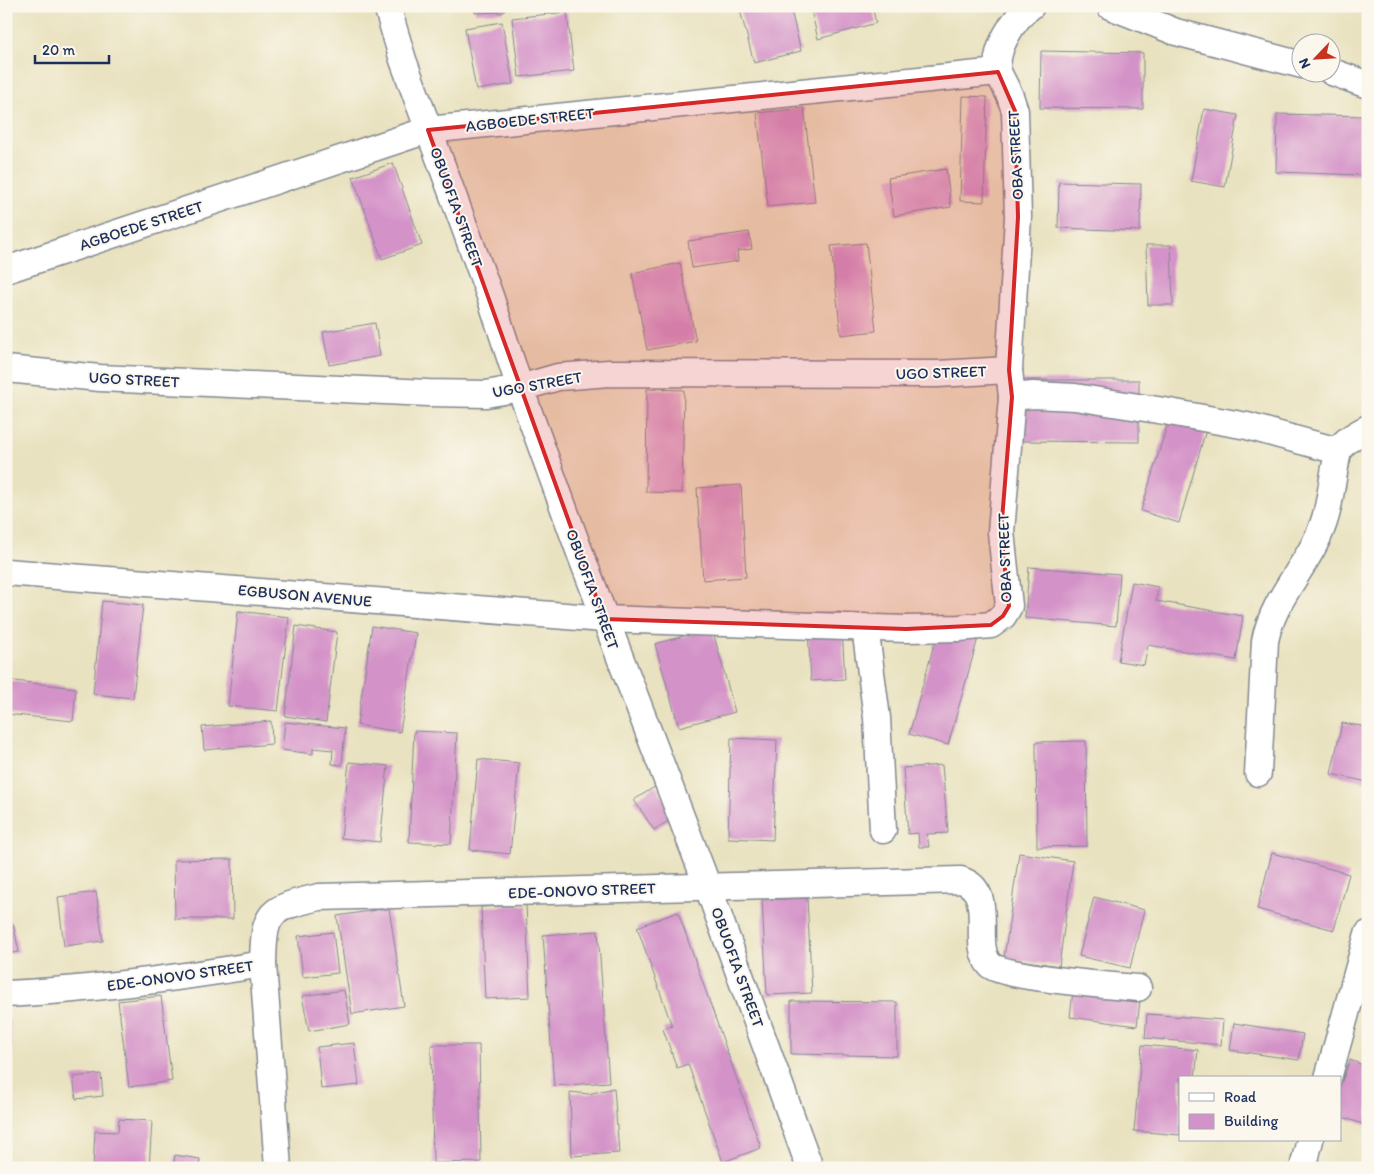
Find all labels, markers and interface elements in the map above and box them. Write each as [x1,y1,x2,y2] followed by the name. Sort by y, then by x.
[35,32,109,64] scale bar
[1292,32,1342,82] north arrow
[42,41,76,59] text: 20 m
[1295,55,1314,71] text: N
[465,103,595,136] street label: AGBOEDE STREET
[1004,109,1027,200] street label: OBA STREET
[426,144,487,270] street label: OBUOFIA STREET
[77,196,206,254] street label: AGBOEDE STREET
[895,361,987,384] street label: UGO STREET
[491,367,584,402] street label: UGO STREET
[88,368,180,391] street label: UGO STREET
[993,513,1016,603] street label: OBA STREET
[562,526,623,652] street label: OBUOFIA STREET
[237,580,373,611] street label: EGBUSON AVENUE
[508,878,656,903] street label: EDE-ONOVO STREET
[707,904,768,1030] street label: OBUOFIA STREET
[106,956,255,995] street label: EDE-ONOVO STREET
[1179,1076,1342,1142] legend
[1224,1088,1257,1106] text: Road
[1224,1112,1278,1130] text: Building

